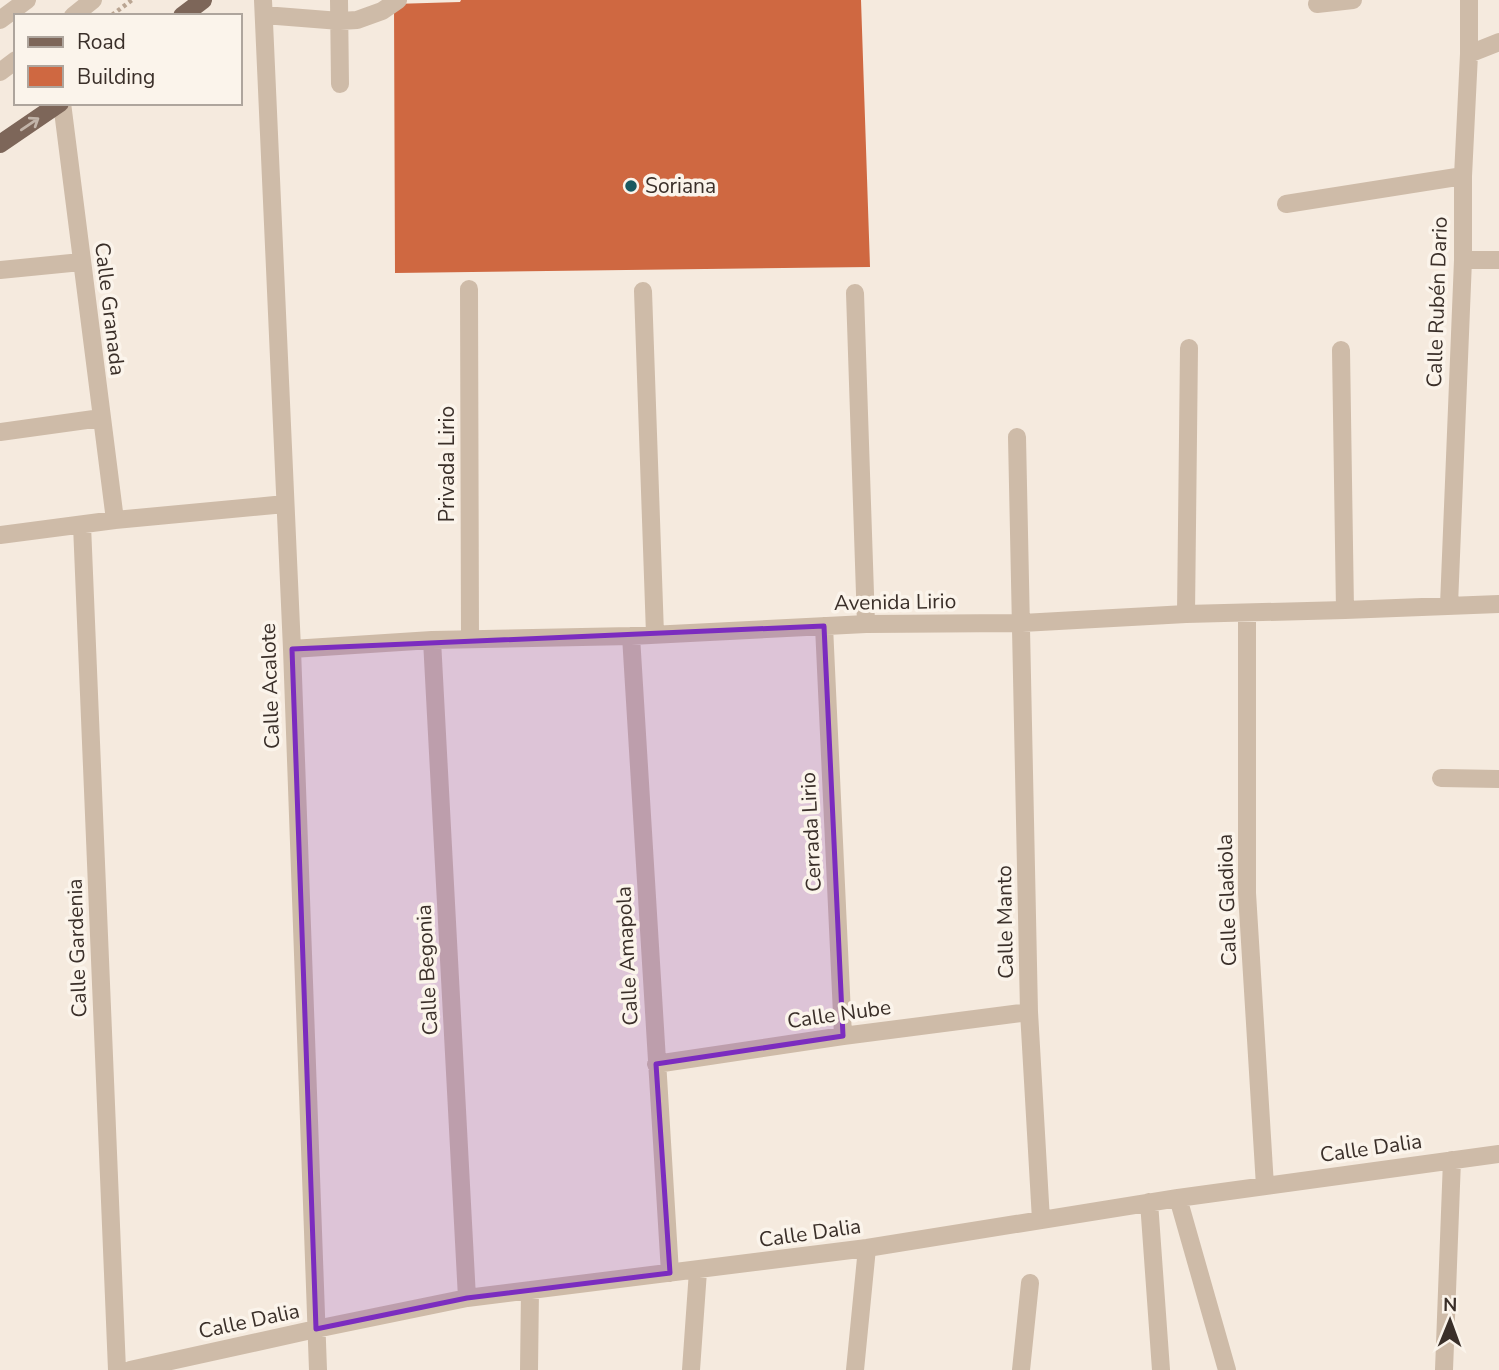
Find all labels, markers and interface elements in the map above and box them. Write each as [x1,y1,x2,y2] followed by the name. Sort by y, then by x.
[14,14,242,105] legend
[77,28,126,56] text: Road
[77,63,155,91] text: Building
[20,116,39,131] one-way arrow
[645,172,716,200] place label: Soriana
[623,178,639,194] marker: Soriana
[1420,216,1454,388] street label: Calle Rubén Dario
[88,241,132,377] street label: Calle Granada
[433,406,461,522] street label: Privada Lirio
[834,587,956,617] street label: Avenida Lirio
[254,623,286,749] street label: Calle Acalote
[794,771,828,893] street label: Cerrada Lirio
[1211,833,1243,967] street label: Calle Gladiola
[990,865,1020,979] street label: Calle Manto
[61,878,93,1018] street label: Calle Gardenia
[609,886,645,1026] street label: Calle Amapola
[410,904,444,1036] street label: Calle Begonia
[785,993,893,1035] street label: Calle Nube
[1318,1127,1424,1169] street label: Calle Dalia
[757,1212,863,1254] street label: Calle Dalia
[1415,1286,1485,1356] north arrow
[1443,1292,1458,1318] text: N
[196,1297,302,1345] street label: Calle Dalia

